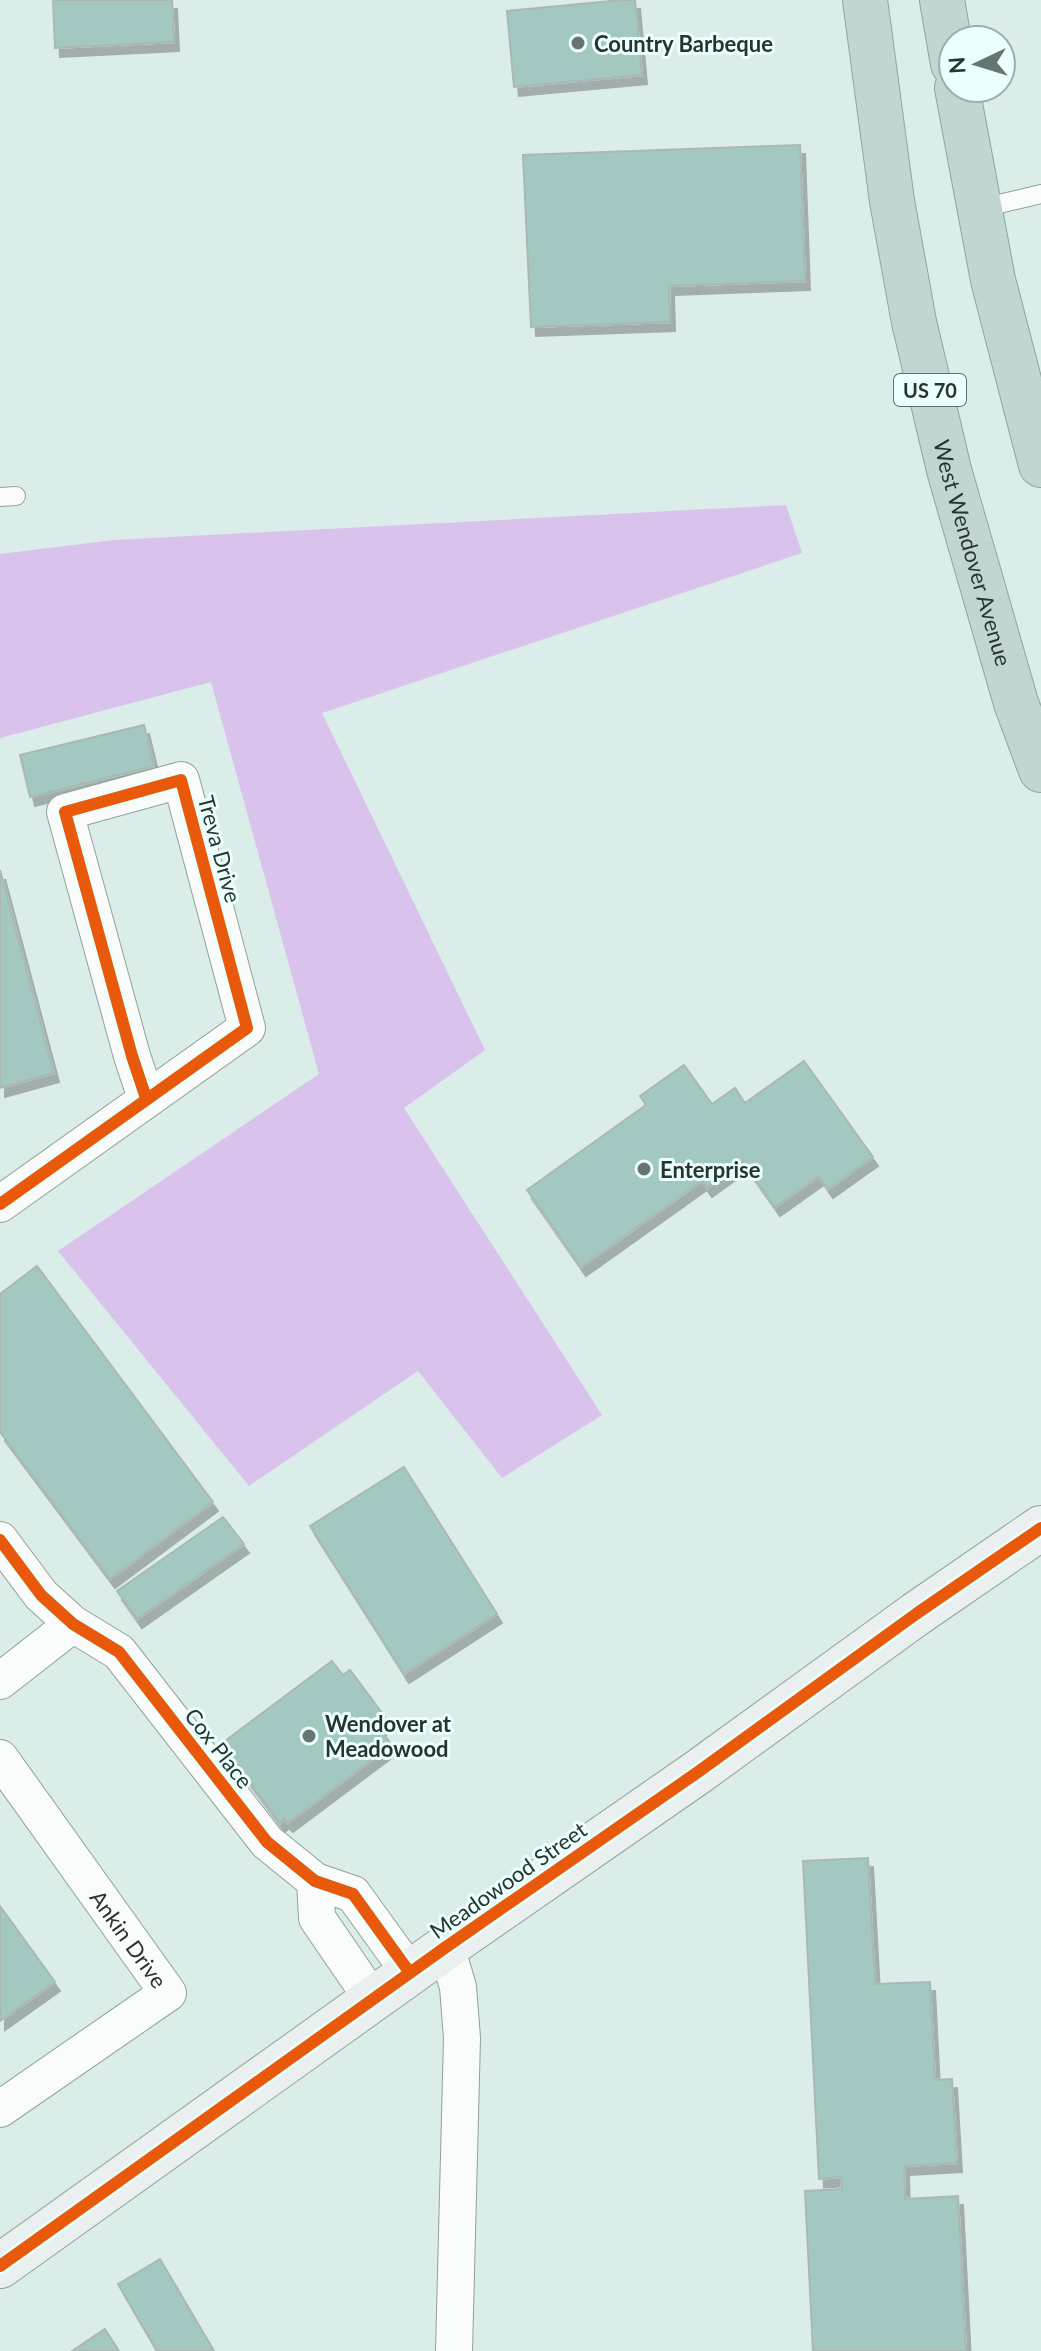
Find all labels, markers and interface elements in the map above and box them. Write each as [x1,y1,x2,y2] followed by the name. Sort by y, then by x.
[937,24,1017,104] north arrow
[594,30,773,57] place label: Country Barbeque
[569,34,587,52] marker: Country Barbeque
[942,56,971,75] text: N
[894,374,966,406] road number: US 70
[929,437,1018,669] street label: West Wendover Avenue
[193,793,247,905] street label: Treva Drive
[660,1156,761,1183] place label: Enterprise
[635,1160,653,1178] marker: Enterprise
[179,1703,259,1793] street label: Cox Place
[325,1710,452,1762] place label: Wendover at Meadowood
[300,1727,318,1745] marker: Wendover at Meadowood
[424,1816,592,1944] street label: Meadowood Street
[85,1884,173,1993] street label: Ankin Drive

